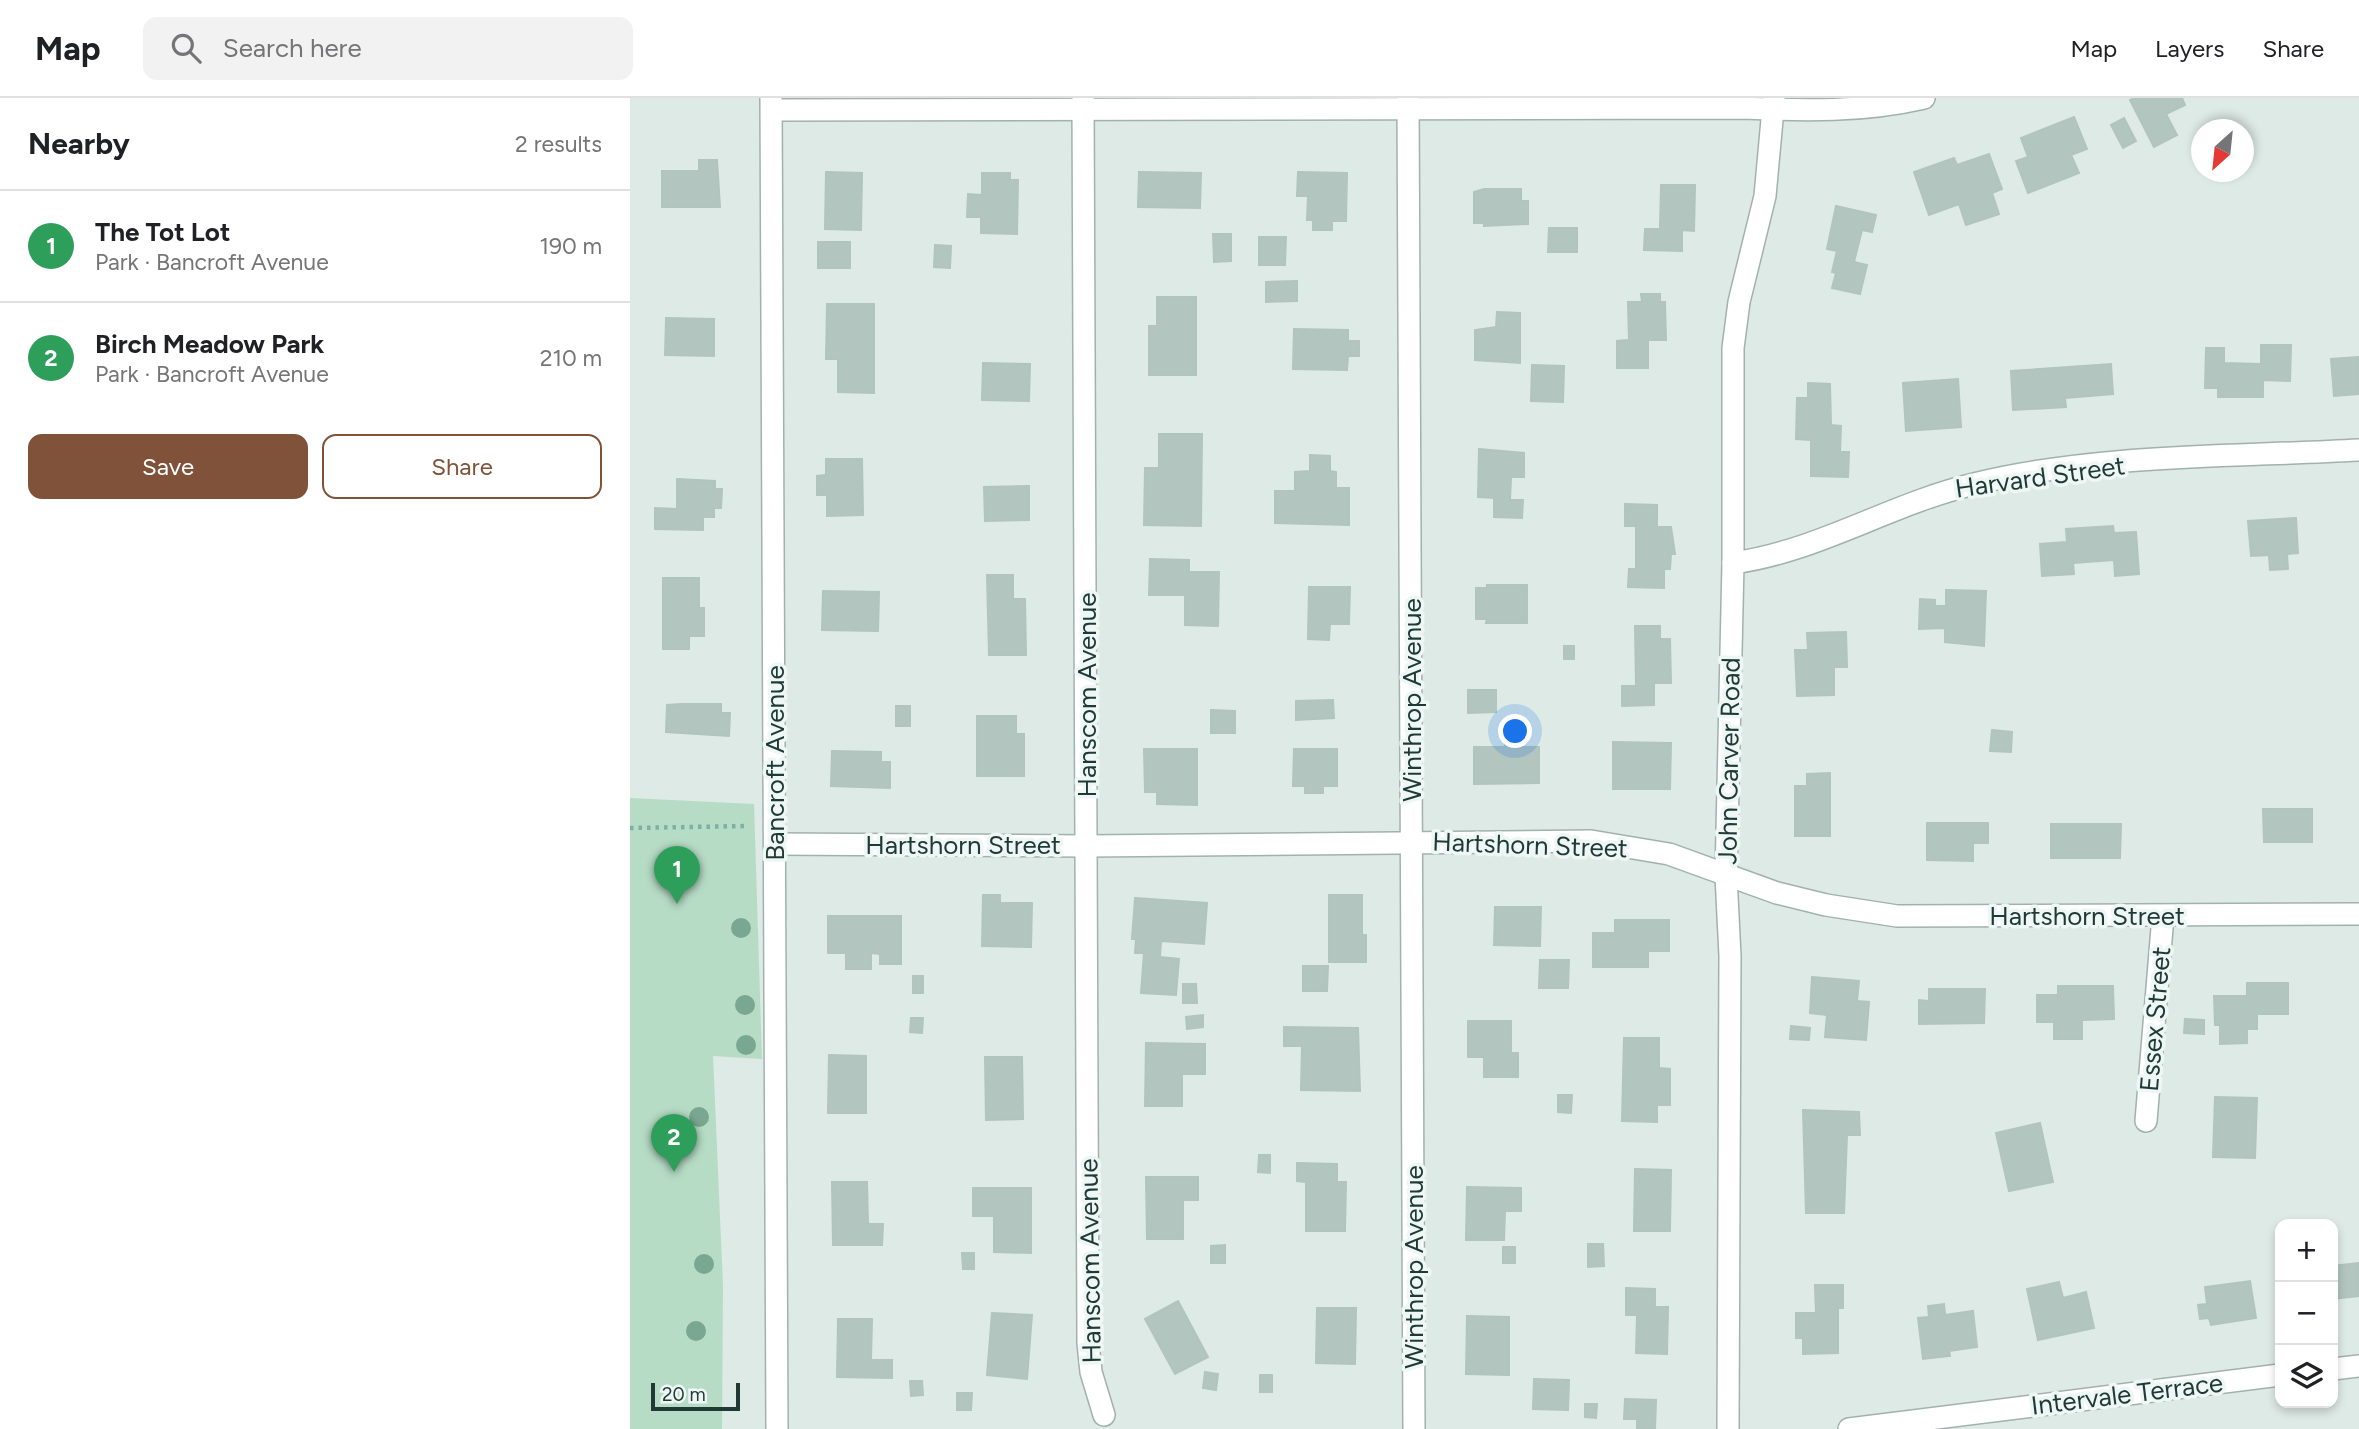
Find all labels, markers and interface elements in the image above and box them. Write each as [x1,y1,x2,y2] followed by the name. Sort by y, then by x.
[143,17,633,80] search box
[35,29,101,68] text: Map
[167,29,205,67] icon: search
[223,32,362,64] text: Search here
[2070,34,2117,63] text: Map
[2155,34,2224,63] text: Layers
[2262,34,2324,63] text: Share
[2191,119,2254,182] north arrow
[28,125,130,162] text: Nearby
[515,130,602,158] text: 2 results
[95,216,230,248] text: The Tot Lot
[46,232,56,260] text: 1
[539,232,602,260] text: 190 m
[95,248,329,276] text: Park · Bancroft Avenue
[95,328,324,360] text: Birch Meadow Park
[44,344,58,372] text: 2
[540,344,602,372] text: 210 m
[95,360,329,388] text: Park · Bancroft Avenue
[28,434,308,499] button: Save
[322,434,602,499] button: Share
[1953,449,2127,505] street label: Harvard Street
[1071,592,1103,798] street label: Hanscom Avenue
[1396,598,1428,802] street label: Winthrop Avenue
[1711,657,1747,865] street label: John Carver Road
[759,665,791,861] street label: Bancroft Avenue
[1498,714,1532,748] your location
[1432,826,1628,864] street label: Hartshorn Street
[865,829,1061,861] street label: Hartshorn Street
[654,846,700,904] pin: 1
[1989,900,2185,932] street label: Hartshorn Street
[2133,945,2177,1093] street label: Essex Street
[651,1114,697,1172] pin: 2
[1072,1158,1108,1364] street label: Hanscom Avenue
[1398,1165,1430,1369] street label: Winthrop Avenue
[2275,1219,2338,1408] map controls
[2275,1219,2338,1282] button: +
[2275,1282,2338,1345] button: −
[2275,1345,2338,1408] button: layers
[2029,1366,2225,1422] street label: Intervale Terrace
[651,1380,740,1412] scale bar
[662,1383,706,1406] text: 20 m

